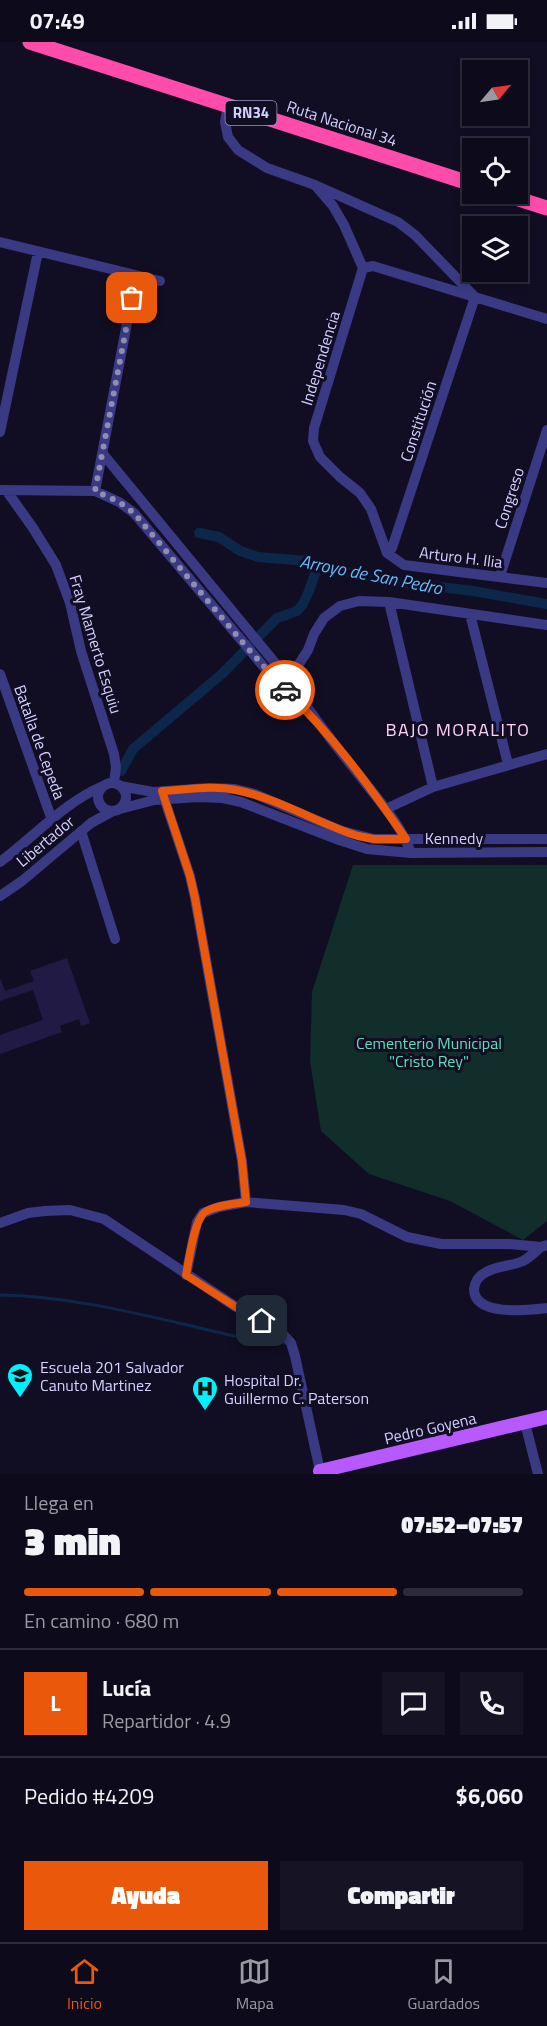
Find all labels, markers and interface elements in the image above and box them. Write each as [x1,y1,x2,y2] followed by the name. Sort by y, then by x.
[30,4,85,38] text: 07:49
[462,60,528,126] north arrow
[462,60,528,282] map controls
[284,94,400,152] street label: Ruta Nacional 34
[226,101,276,125] road number: RN34
[462,138,528,204] button: locate
[462,216,528,282] button: layers
[106,272,157,323] pin
[115,281,148,314] icon: bag
[294,308,346,408] street label: Independencia
[394,377,442,465] street label: Constitución
[488,464,530,532] street label: Congreso
[418,540,504,574] street label: Arturo H. Ilia
[298,547,446,602] water label: Arroyo de San Pedro
[63,572,129,716] street label: Fray Mamerto Esquiu
[255,660,315,720] courier
[269,674,302,707] icon: car
[8,681,72,803] street label: Batalla de Cepeda
[386,716,530,743] district label: BAJO MORALITO
[11,809,80,872] street label: Libertador
[425,826,483,850] street label: Kennedy
[356,1031,502,1073] park label: Cementerio Municipal "Cristo Rey"
[236,1295,287,1346] pin
[245,1304,278,1337] icon: home
[40,1355,184,1397] place label: Escuela 201 Salvador Canuto Martinez
[5,1361,35,1399] school or university icon: Escuela 201 Salvador Canuto Martinez
[224,1368,369,1410] place label: Hospital Dr. Guillermo C. Paterson
[190,1374,220,1412] hospital icon: Hospital Dr. Guillermo C. Paterson
[382,1406,478,1450] street label: Pedro Goyena
[24,1487,94,1518] text: Llega en
[401,1508,523,1542] text: 07:52–07:57
[24,1511,121,1570] text: 3 min
[24,1605,179,1636] text: En camino · 680 m
[102,1671,151,1705] text: Lucía
[382,1672,445,1735] button: chat
[460,1672,523,1735] button: phone
[50,1686,61,1720] text: L
[102,1705,231,1736] text: Repartidor · 4.9
[24,1779,154,1813] text: Pedido #4209
[456,1779,523,1813] text: $6,060
[24,1861,268,1930] button: Ayuda
[280,1861,523,1930] button: Compartir
[67,1955,102,2015] tab: Inicio
[236,1955,274,2015] tab: Mapa
[408,1955,480,2015] tab: Guardados

